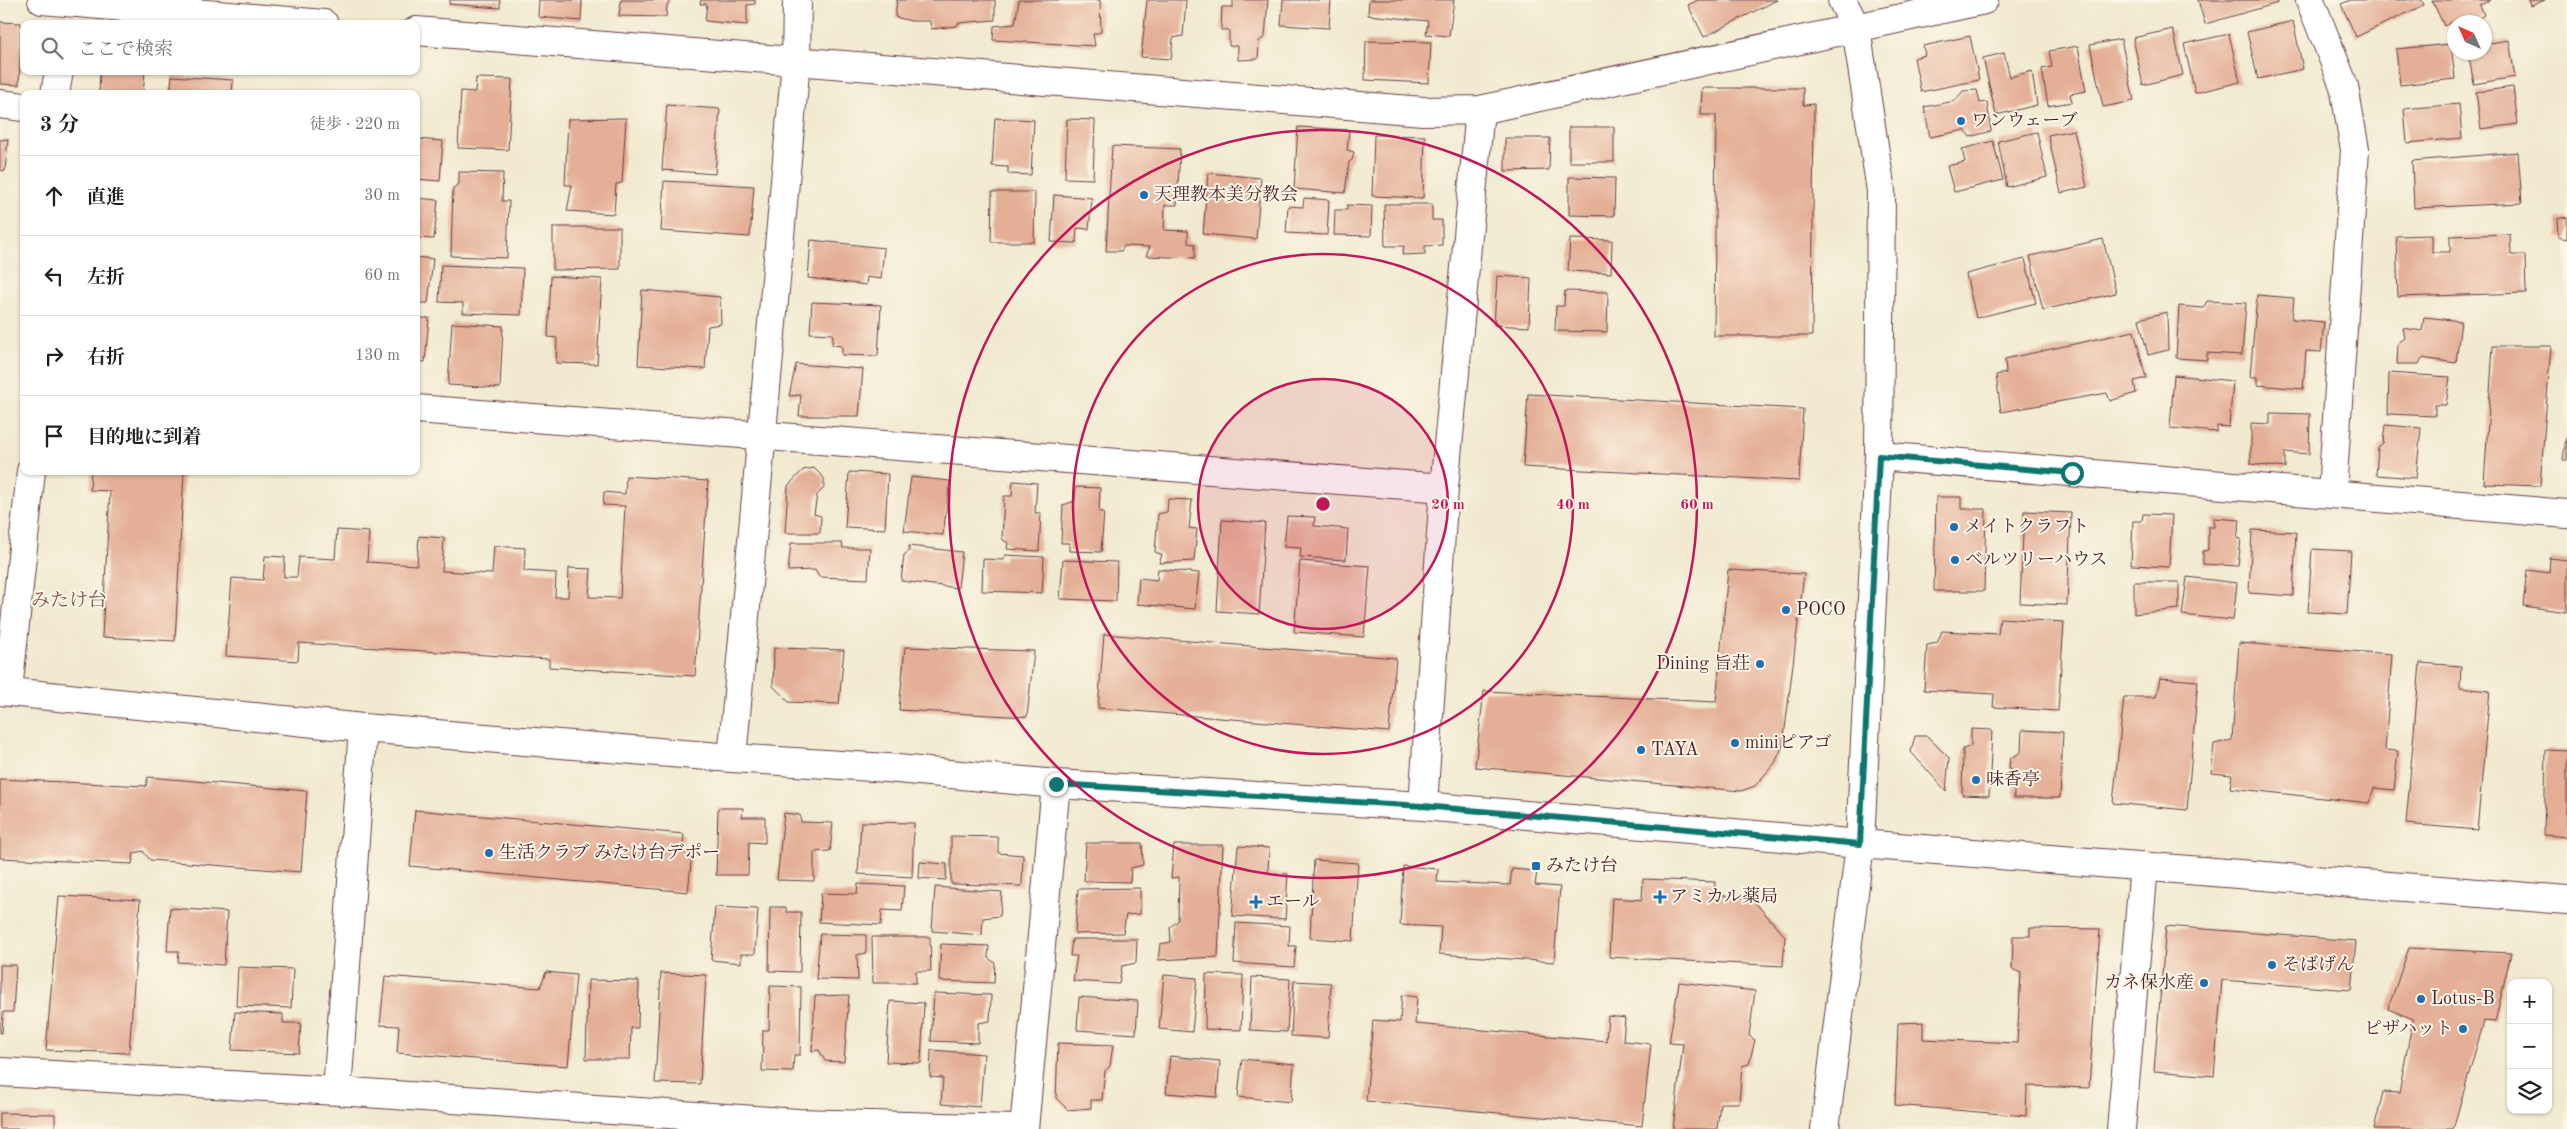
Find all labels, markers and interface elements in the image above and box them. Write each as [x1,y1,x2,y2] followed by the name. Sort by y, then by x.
[2447,15,2492,60] north arrow
[20,20,420,75] search box
[38,34,66,62] icon: search
[78,41,173,60] text: ここで検索
[1971,111,2077,130] place label: ワンウェーブ
[40,115,79,136] text: 3 分
[1955,115,1967,127] marker: ワンウェーブ
[310,117,400,133] text: 徒歩 · 220 m
[40,182,68,210] icon: ahead
[1154,184,1298,204] place label: 天理教本美分教会
[364,188,400,204] text: 30 m
[87,189,125,208] text: 直進
[1138,189,1150,201] marker: 天理教本美分教会
[40,262,68,290] icon: left
[364,268,400,284] text: 60 m
[87,269,125,288] text: 左折
[40,342,68,370] icon: right
[355,348,400,364] text: 130 m
[87,349,125,368] text: 右折
[40,422,68,450] icon: arrive
[87,429,201,448] text: 目的地に到着
[2061,462,2084,485] route start
[1314,495,1332,513] centre of rings
[1431,498,1465,513] text: 20 m
[1556,498,1590,513] text: 40 m
[1680,498,1714,513] text: 60 m
[1964,518,2089,536] place label: メイトクラフト
[1948,521,1960,533] marker: メイトクラフト
[1965,551,2108,569] place label: ベルツリーハウス
[1949,554,1961,566] marker: ベルツリーハウス
[31,589,107,611] district label: みたけ台
[1796,601,1846,619] place label: POCO
[1780,604,1792,616] marker: POCO
[1656,653,1750,673] place label: Dining 旨荘
[1754,658,1766,670] marker: Dining 旨荘
[1745,733,1832,752] place label: miniピアゴ
[1729,737,1741,749] marker: miniピアゴ
[1651,741,1699,759] place label: TAYA
[1635,744,1647,756] marker: TAYA
[1986,769,2040,789] place label: 味香亭
[1045,773,1068,796] route end
[1970,774,1982,786] marker: 味香亭
[499,842,720,862] place label: 生活クラブ みたけ台デポー
[483,847,495,859] marker: 生活クラブ みたけ台デポー
[1546,855,1618,875] place label: みたけ台
[1530,860,1542,872] marker: みたけ台
[1670,886,1778,906] place label: アミカル薬局
[1654,891,1666,903] marker: アミカル薬局
[1266,893,1320,911] place label: エール
[1250,896,1262,908] marker: エール
[2282,955,2354,974] place label: そばげん
[2266,959,2278,971] marker: そばげん
[2104,972,2194,992] place label: カネ保水産
[2198,977,2210,989] marker: カネ保水産
[2507,979,2552,1114] map controls
[2507,979,2552,1024] button: +
[2431,990,2495,1008] place label: Lotus-B
[2415,993,2427,1005] marker: Lotus-B
[2364,1019,2453,1038] place label: ピザハット
[2457,1023,2469,1035] marker: ピザハット
[2507,1024,2552,1069] button: −
[2507,1069,2552,1114] button: layers

